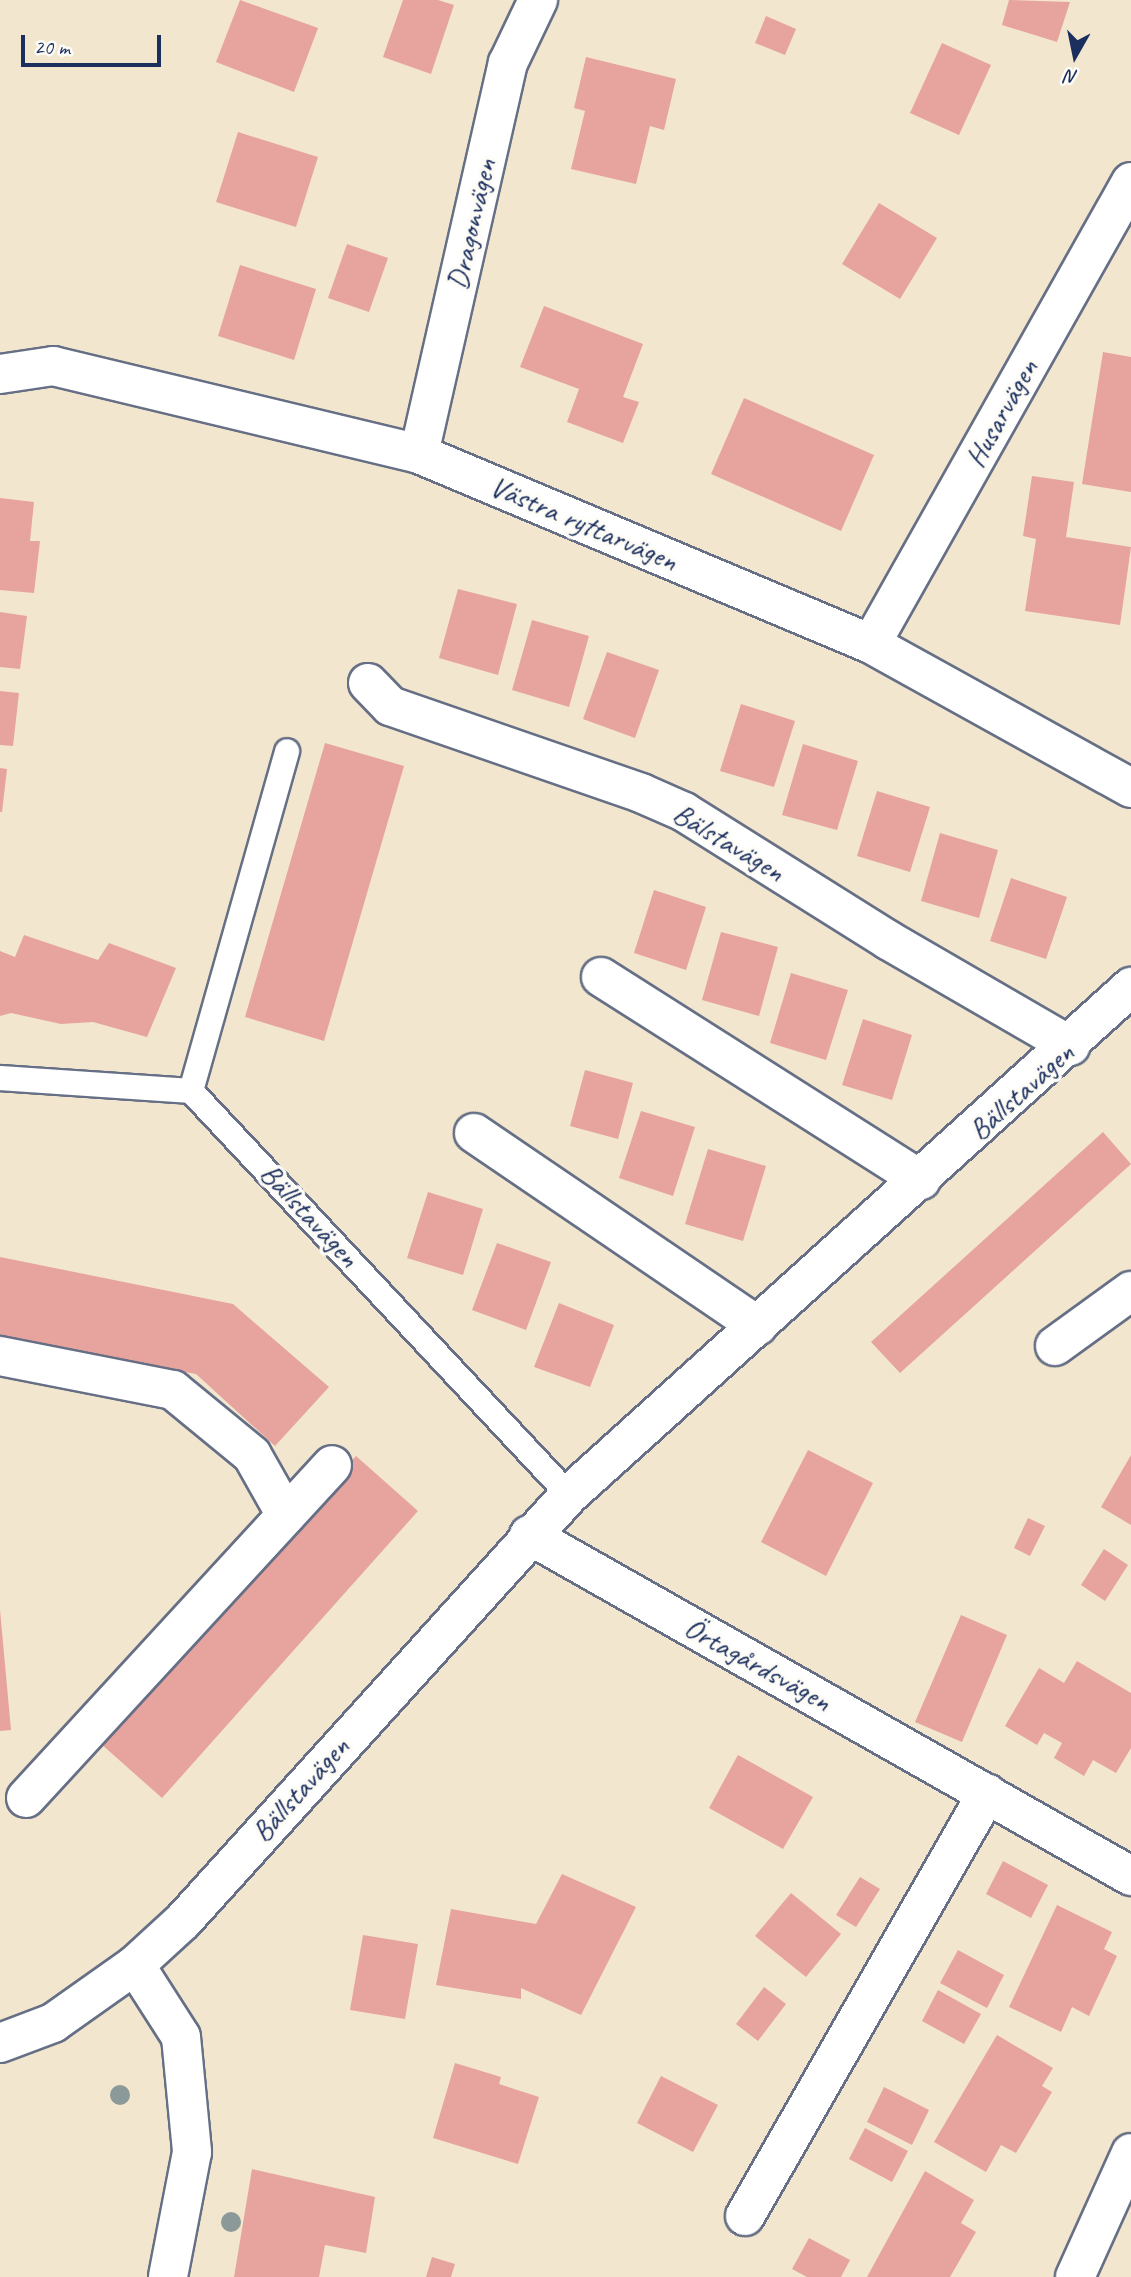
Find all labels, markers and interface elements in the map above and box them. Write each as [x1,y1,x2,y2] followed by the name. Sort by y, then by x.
[24,21,164,65] scale bar
[1040,21,1110,91] north arrow
[34,34,70,60] text: 20 m
[1064,64,1079,90] text: N
[438,155,504,293] street label: Dragonvägen
[957,353,1045,473] street label: Husarvägen
[485,467,683,579] street label: Västra ryttarvägen
[667,795,791,889] street label: Bälstavägen
[961,1034,1081,1148] street label: Bällstavägen
[253,1156,367,1274] street label: Bällstavägen
[678,1609,838,1719] street label: Örtagårdsvägen
[243,1729,357,1849] street label: Bällstavägen

